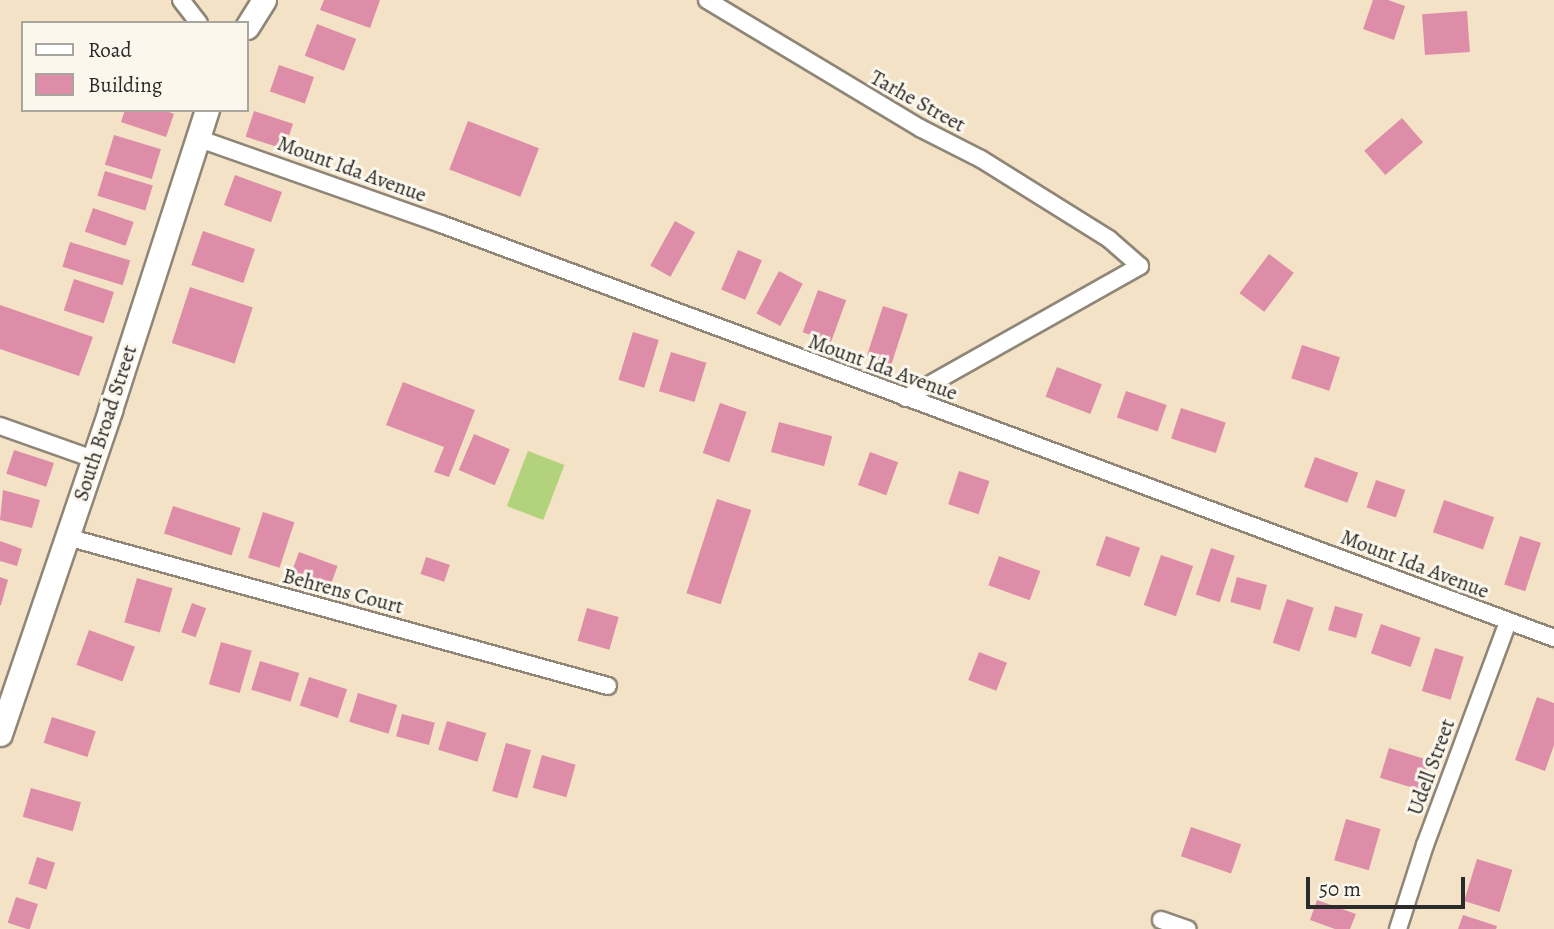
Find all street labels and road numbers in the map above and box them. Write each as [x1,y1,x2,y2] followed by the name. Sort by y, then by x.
[866,65,970,137] street label: Tarhe Street
[274,130,430,208] street label: Mount Ida Avenue
[805,328,961,406] street label: Mount Ida Avenue
[68,342,142,504] street label: South Broad Street
[1337,524,1493,604] street label: Mount Ida Avenue
[280,563,406,619] street label: Behrens Court
[1402,716,1460,818] street label: Udell Street

